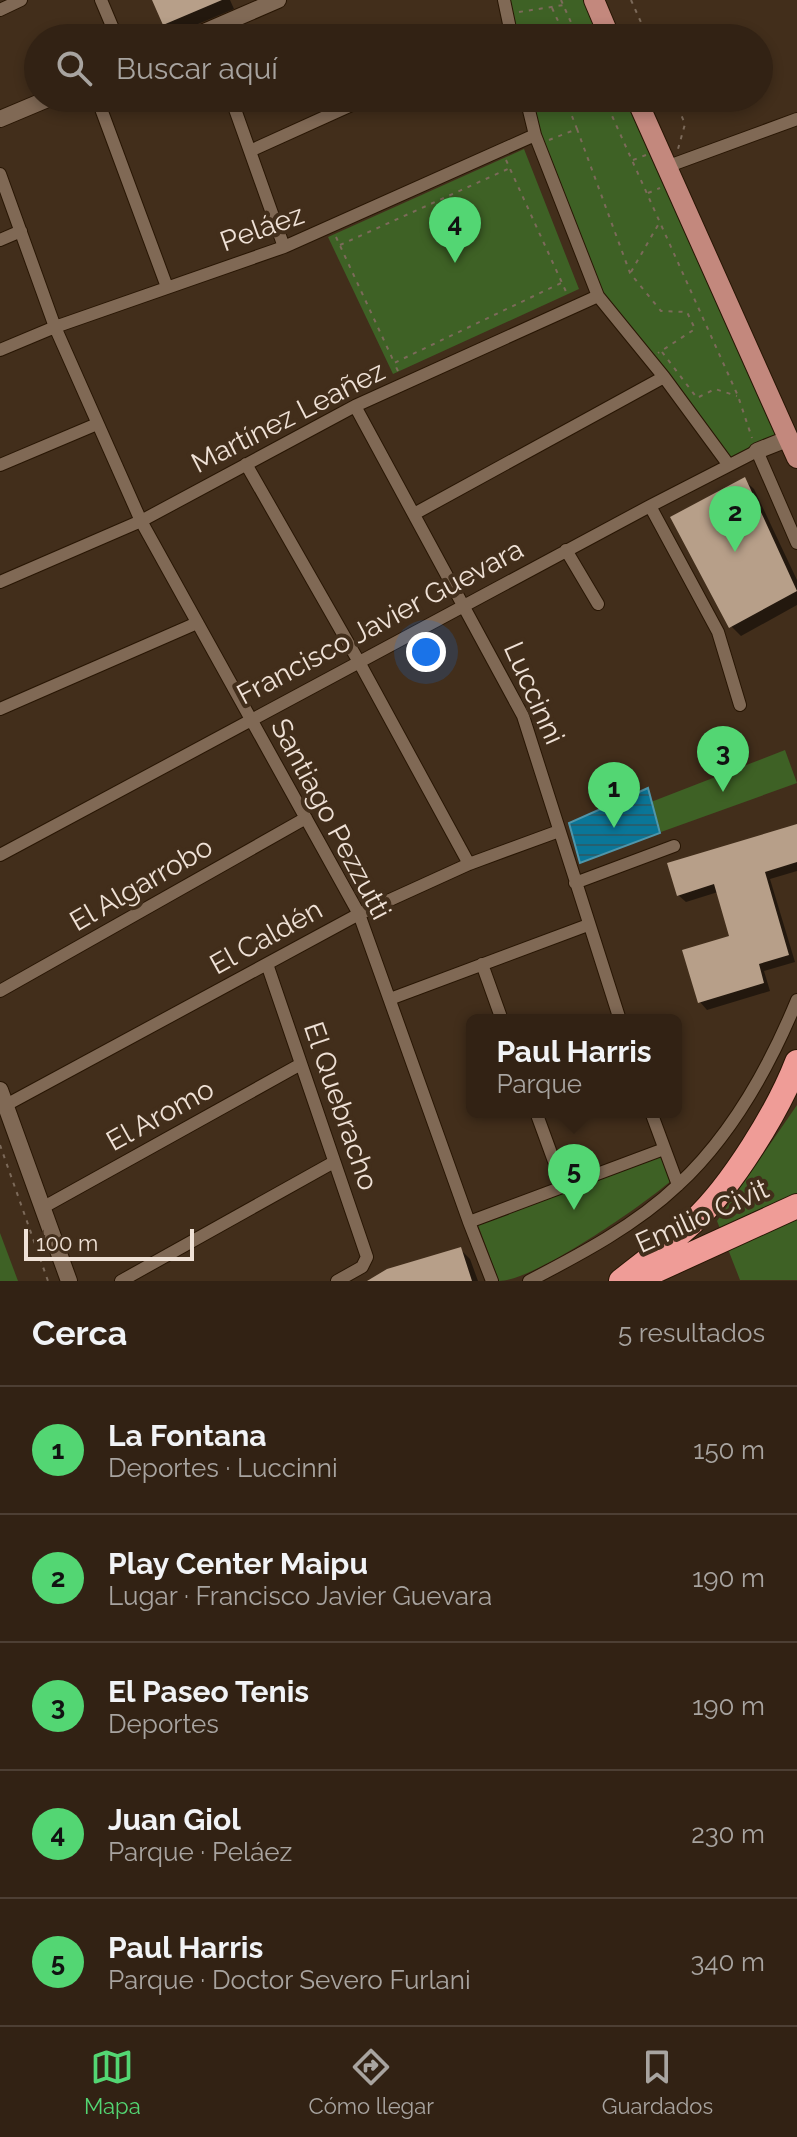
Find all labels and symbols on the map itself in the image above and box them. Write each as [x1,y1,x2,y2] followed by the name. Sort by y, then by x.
[429,197,481,263] pin: 4
[216,198,308,258] street label: Peláez
[186,354,390,480] street label: Martínez Leañez
[709,486,761,552] pin: 2
[231,532,529,712] street label: Francisco Javier Guevara
[406,632,446,672] your location
[497,637,571,749] street label: Luccinni
[264,713,398,925] street label: Santiago Pezzutti
[697,726,749,792] pin: 3
[588,762,640,828] pin: 1
[64,830,218,938] street label: El Algarrobo
[204,893,328,981] street label: El Caldén
[297,1018,385,1194] street label: El Quebracho
[101,1072,219,1158] street label: El Aromo
[548,1144,600,1210] pin: 5
[630,1172,774,1260] street label: Emilio Civit
[24,1225,194,1261] scale bar

